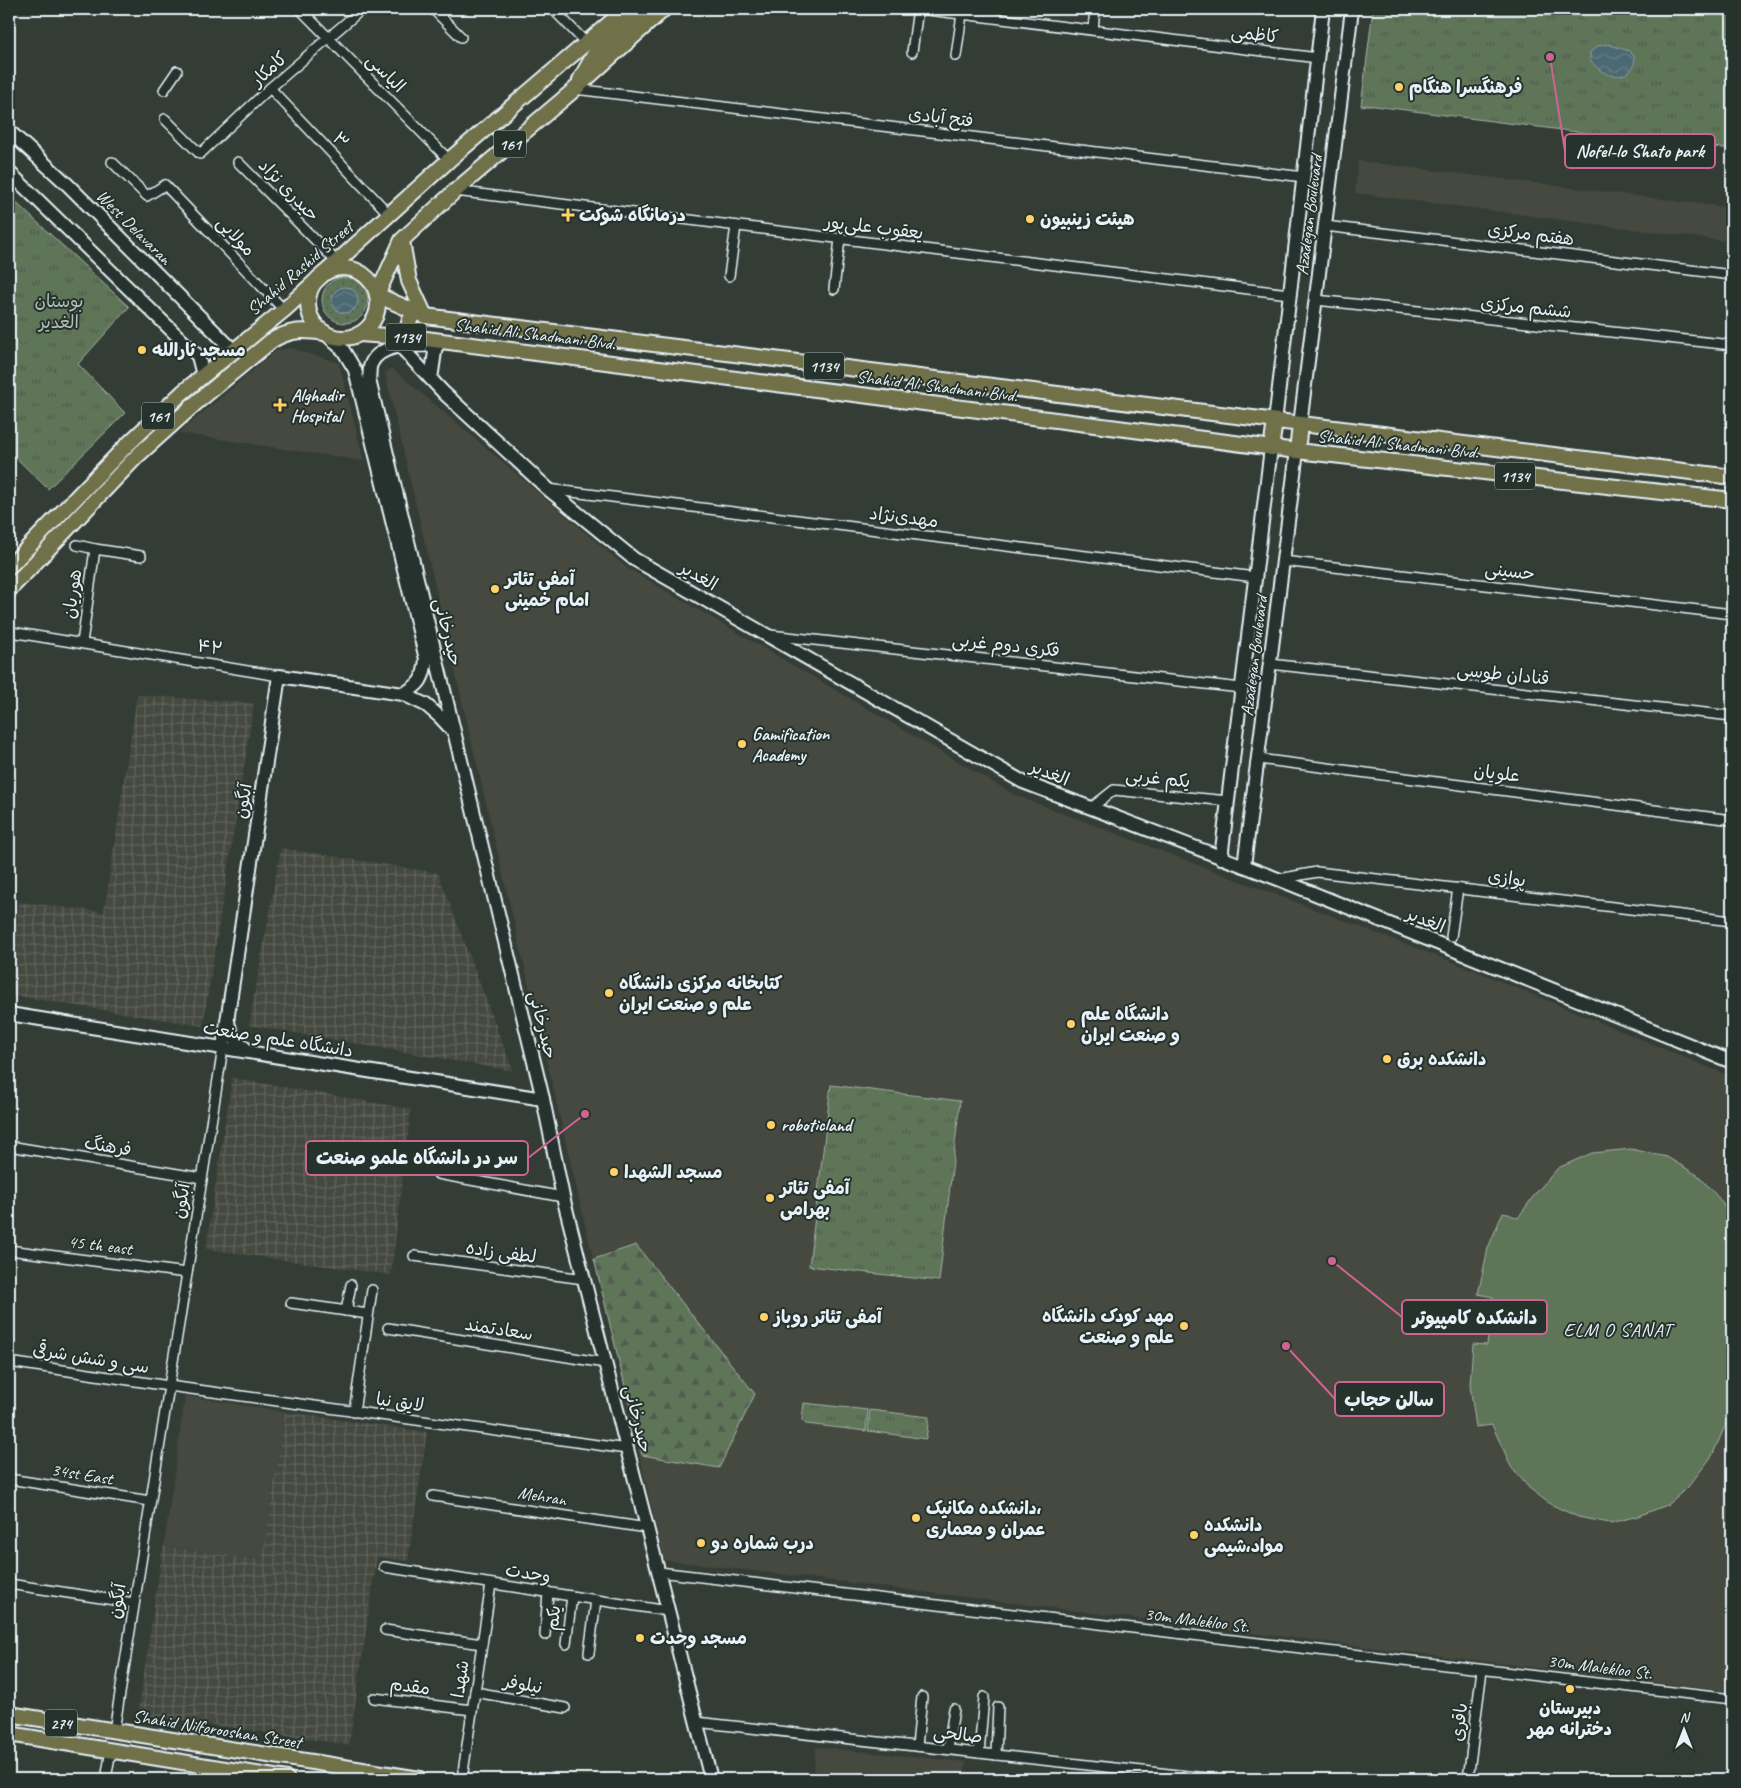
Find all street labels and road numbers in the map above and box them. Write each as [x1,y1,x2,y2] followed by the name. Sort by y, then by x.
[1230,20,1280,48] street label: کاظمی
[245,47,292,92] street label: کامکار
[362,49,410,97] street label: الیاسی
[907,102,975,133] street label: فتح آبادی
[328,127,354,153] street label: ۳
[494,130,526,158] road number: 161
[1291,151,1328,276] street label: Azadegan Boulevard
[254,154,324,226] street label: حیدری نژاد
[92,185,177,270] street label: West Delavaran
[821,210,925,245] street label: یعقوب علی‌پور
[212,211,260,261] street label: مولایی
[242,214,360,320] street label: Shahid Rashid Street
[1486,218,1576,253] street label: هفتم مرکزی
[1479,291,1573,326] street label: ششم مرکزی
[453,313,617,355] street label: Shahid Ali Shadmani Blvd.
[386,324,426,351] road number: 1134
[804,352,844,380] road number: 1134
[855,365,1019,407] street label: Shahid Ali Shadmani Blvd.
[142,402,174,430] road number: 161
[1316,425,1480,463] street label: Shahid Ali Shadmani Blvd.
[1495,462,1535,490] road number: 1134
[868,502,940,532] street label: مهدی‌نژاد
[674,555,722,596] street label: الغدیر
[1484,557,1536,585] street label: حسینی
[58,568,86,620] street label: هوریان
[1236,592,1273,717] street label: Azadegan Boulevard
[429,596,467,668] street label: حیدرخانی
[951,628,1061,665] street label: فکری دوم غربی
[196,634,224,660] street label: ۴۲
[1456,658,1550,690] street label: قنادان طوسی
[1025,755,1073,791] street label: الغدیر
[1473,759,1521,788] street label: علویان
[1124,764,1192,795] street label: یکم غربی
[229,780,257,820] street label: آبگون
[1487,865,1527,892] street label: پوازی
[1401,902,1449,938] street label: الغدیر
[524,989,562,1061] street label: حیدرخانی
[201,1016,355,1065] street label: دانشگاه علم و صنعت
[83,1131,133,1161] street label: فرهنگ
[167,1180,195,1220] street label: آبگون
[67,1230,135,1260] street label: 45 th east
[464,1236,538,1268] street label: لطفی زاده
[463,1313,535,1345] street label: سعادتمند
[31,1337,151,1378] street label: سی و شش شرقی
[619,1383,657,1455] street label: حیدرخانی
[375,1388,425,1416] street label: لایق نیا
[50,1458,116,1490] street label: 34st East
[516,1481,569,1511] street label: Mehran
[504,1559,552,1587] street label: وحدت
[103,1580,131,1620] street label: آبگون
[1143,1603,1251,1637] street label: 30m Malekloo St.
[541,1604,568,1632] street label: یکم
[1546,1650,1654,1684] street label: 30m Malekloo St.
[446,1659,474,1699] street label: شهدا
[500,1669,544,1699] street label: نیلوفر
[388,1673,431,1702] street label: مقدم
[1446,1701,1472,1743] street label: باقری
[131,1705,306,1754] street label: Shahid Nilforooshan Street
[45,1710,77,1736] road number: 274
[932,1720,984,1748] street label: صالحی

